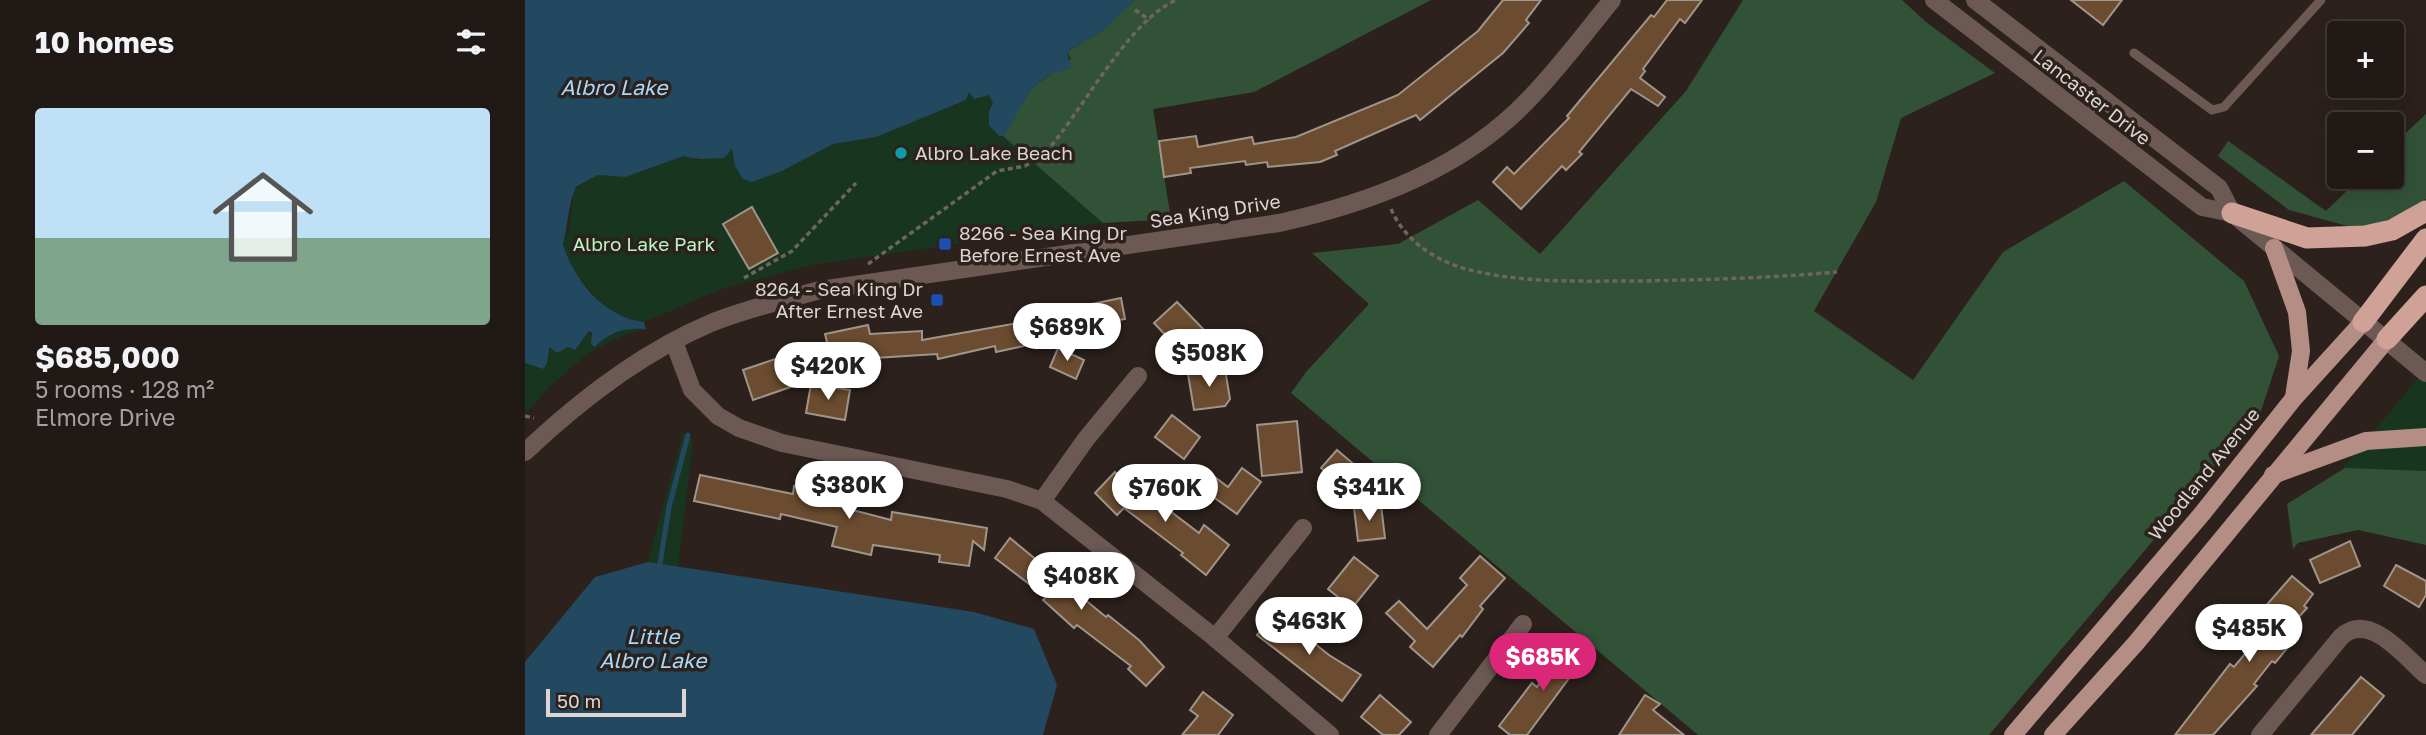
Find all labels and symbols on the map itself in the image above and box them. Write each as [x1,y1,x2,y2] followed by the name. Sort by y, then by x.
[2029,44,2156,150] street label: Lancaster Drive
[561,74,669,100] water label: Albro Lake
[915,141,1073,164] place label: Albro Lake Beach
[893,145,909,161] marker: Albro Lake Beach
[1148,189,1282,232] street label: Sea King Drive
[959,221,1128,266] place label: 8266 - Sea King Dr Before Ernest Ave
[573,232,716,255] park label: Albro Lake Park
[937,236,953,252] marker: 8266 - Sea King Dr Before Ernest Ave
[755,277,924,322] place label: 8264 - Sea King Dr After Ernest Ave
[929,292,945,308] marker: 8264 - Sea King Dr After Ernest Ave
[1018,304,1116,363] pin: $689K
[1160,330,1258,389] pin: $508K
[779,342,877,402] pin: $420K
[2143,403,2264,545] street label: Woodland Avenue
[800,462,898,521] pin: $380K
[1320,463,1418,523] pin: $341K
[1116,464,1214,524] pin: $760K
[1032,552,1130,612] pin: $408K
[1260,598,1358,657] pin: $463K
[2200,604,2298,664] pin: $485K
[600,623,708,673] water label: Little Albro Lake
[1494,634,1592,693] pin: $685K
[546,686,686,718] scale bar

